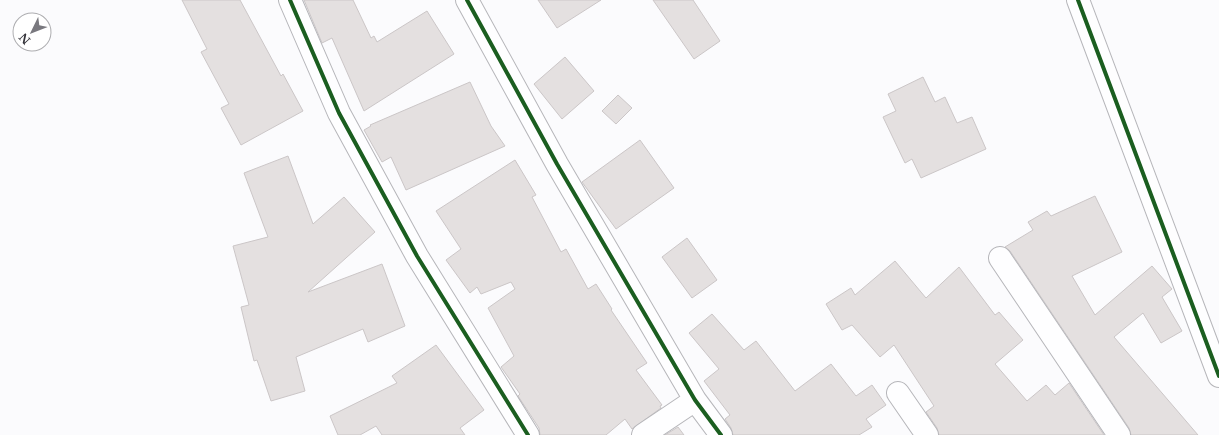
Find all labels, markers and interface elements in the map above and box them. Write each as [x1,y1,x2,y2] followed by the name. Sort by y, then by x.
[12,12,52,52] north arrow
[16,30,33,47] text: N

